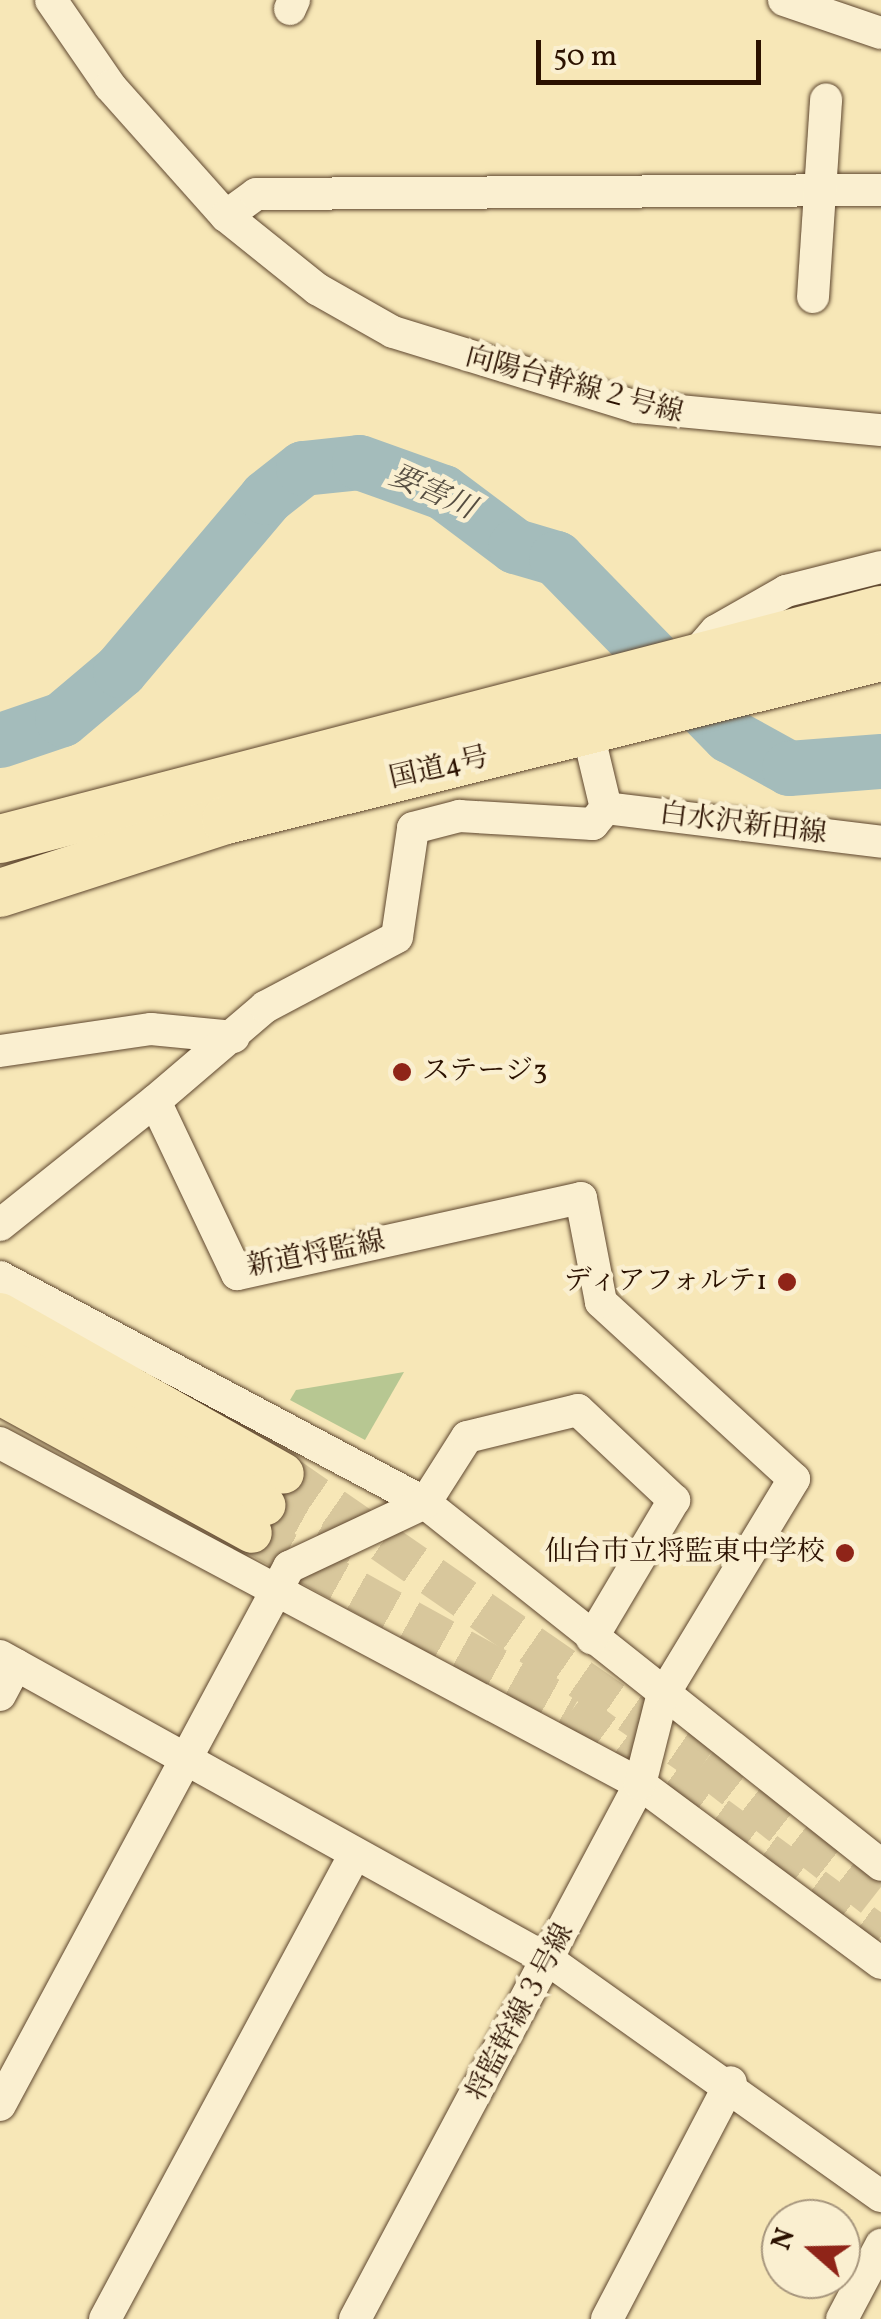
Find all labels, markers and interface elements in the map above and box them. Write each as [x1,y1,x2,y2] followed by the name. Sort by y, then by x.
[541,20,766,82] scale bar
[553,36,617,78] text: 50 m
[461,341,687,431] street label: 向陽台幹線２号線
[384,458,480,528] water label: 要害川
[386,741,492,797] street label: 国道4号
[658,798,828,852] street label: 白水沢新田線
[422,1055,548,1089] place label: ステージ3
[391,1061,413,1083] marker: ステージ3
[244,1225,388,1285] street label: 新道将監線
[560,1265,767,1299] place label: ディアフォルテ1
[776,1271,798,1293] marker: ディアフォルテ1
[545,1536,825,1570] place label: 仙台市立将監東中学校
[834,1542,856,1564] marker: 仙台市立将監東中学校
[460,1919,582,2107] street label: 将監幹線３号線
[761,2199,861,2299] north arrow
[762,2223,806,2255] text: N

